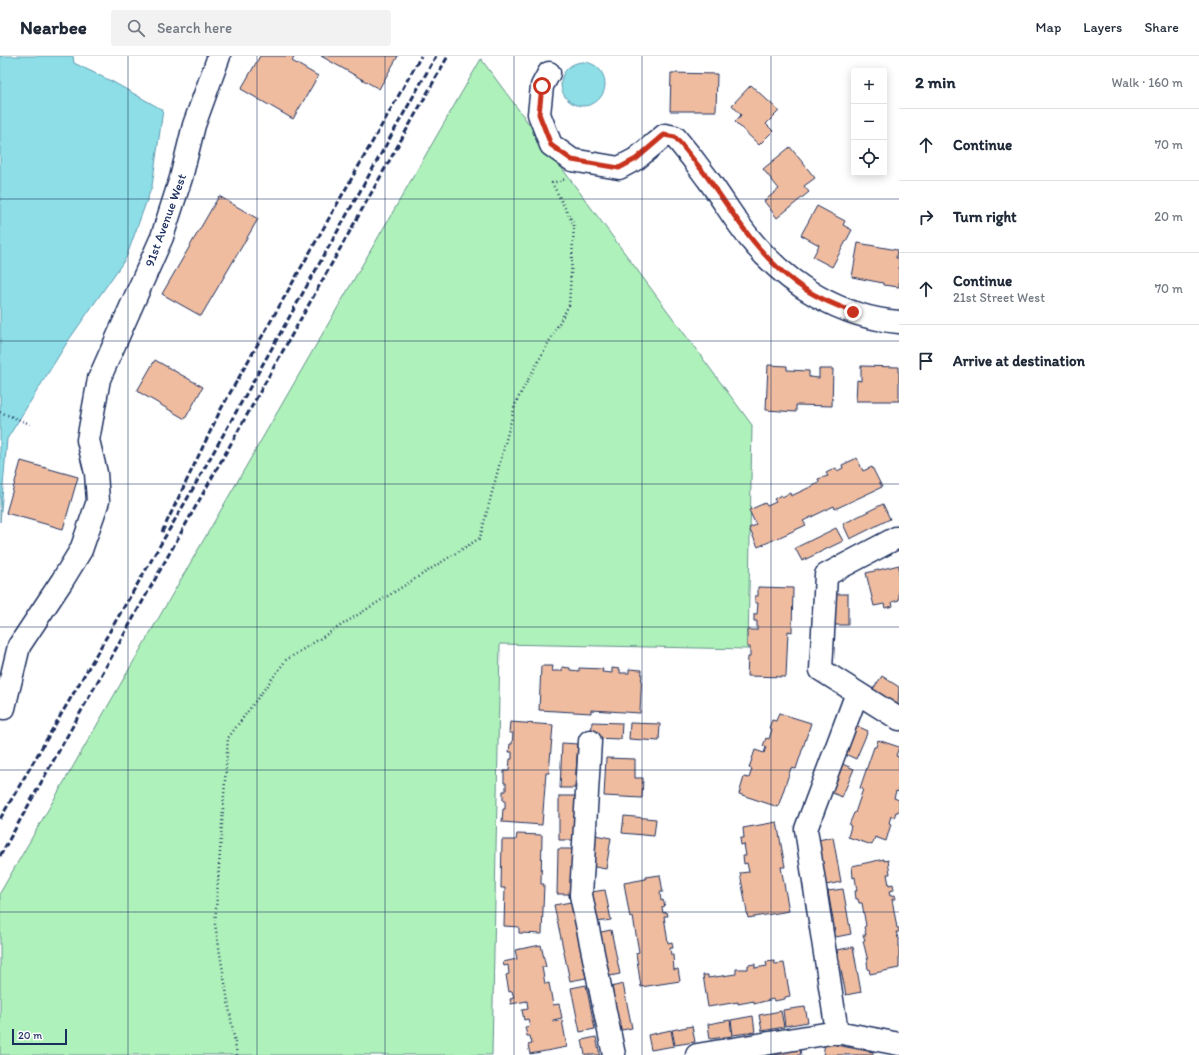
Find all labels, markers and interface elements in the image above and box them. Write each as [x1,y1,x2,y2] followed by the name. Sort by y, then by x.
[111,10,391,46] search box
[20,16,87,39] text: Nearbee
[125,17,147,39] icon: search
[157,19,232,37] text: Search here
[1036,19,1061,36] text: Map
[1083,19,1122,36] text: Layers
[1144,19,1179,36] text: Share
[851,68,887,176] map controls
[851,68,887,104] button: +
[915,72,955,92] text: 2 min
[1112,75,1183,90] text: Walk · 160 m
[533,77,551,95] route start
[851,104,887,140] button: −
[915,134,937,156] icon: ahead
[953,136,1012,154] text: Continue
[1155,137,1183,152] text: 70 m
[851,140,887,176] button: locate
[142,171,189,269] street label: 91st Avenue West
[915,206,937,228] icon: right
[953,208,1017,226] text: Turn right
[1154,209,1183,224] text: 20 m
[953,272,1012,290] text: Continue
[915,278,937,300] icon: ahead
[1155,281,1183,296] text: 70 m
[953,290,1045,305] text: 21st Street West
[844,303,862,321] route end
[915,350,937,372] icon: arrive
[953,352,1085,370] text: Arrive at destination
[12,1027,67,1046] scale bar
[18,1029,42,1042] text: 20 m

